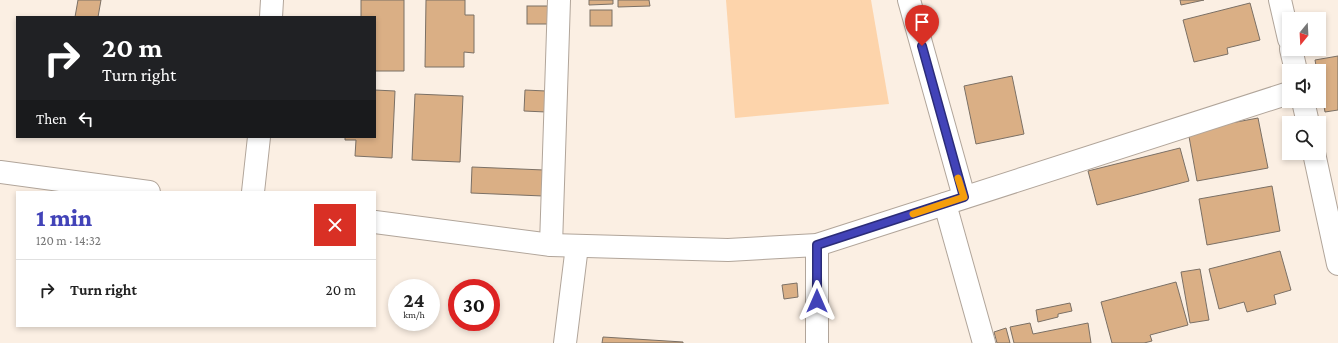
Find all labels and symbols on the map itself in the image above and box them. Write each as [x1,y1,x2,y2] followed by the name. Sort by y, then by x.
[905,5,939,46] pin
[1282,12,1326,56] north arrow
[448,279,500,331] speed limit sign: 30
[796,280,838,322] position arrow

